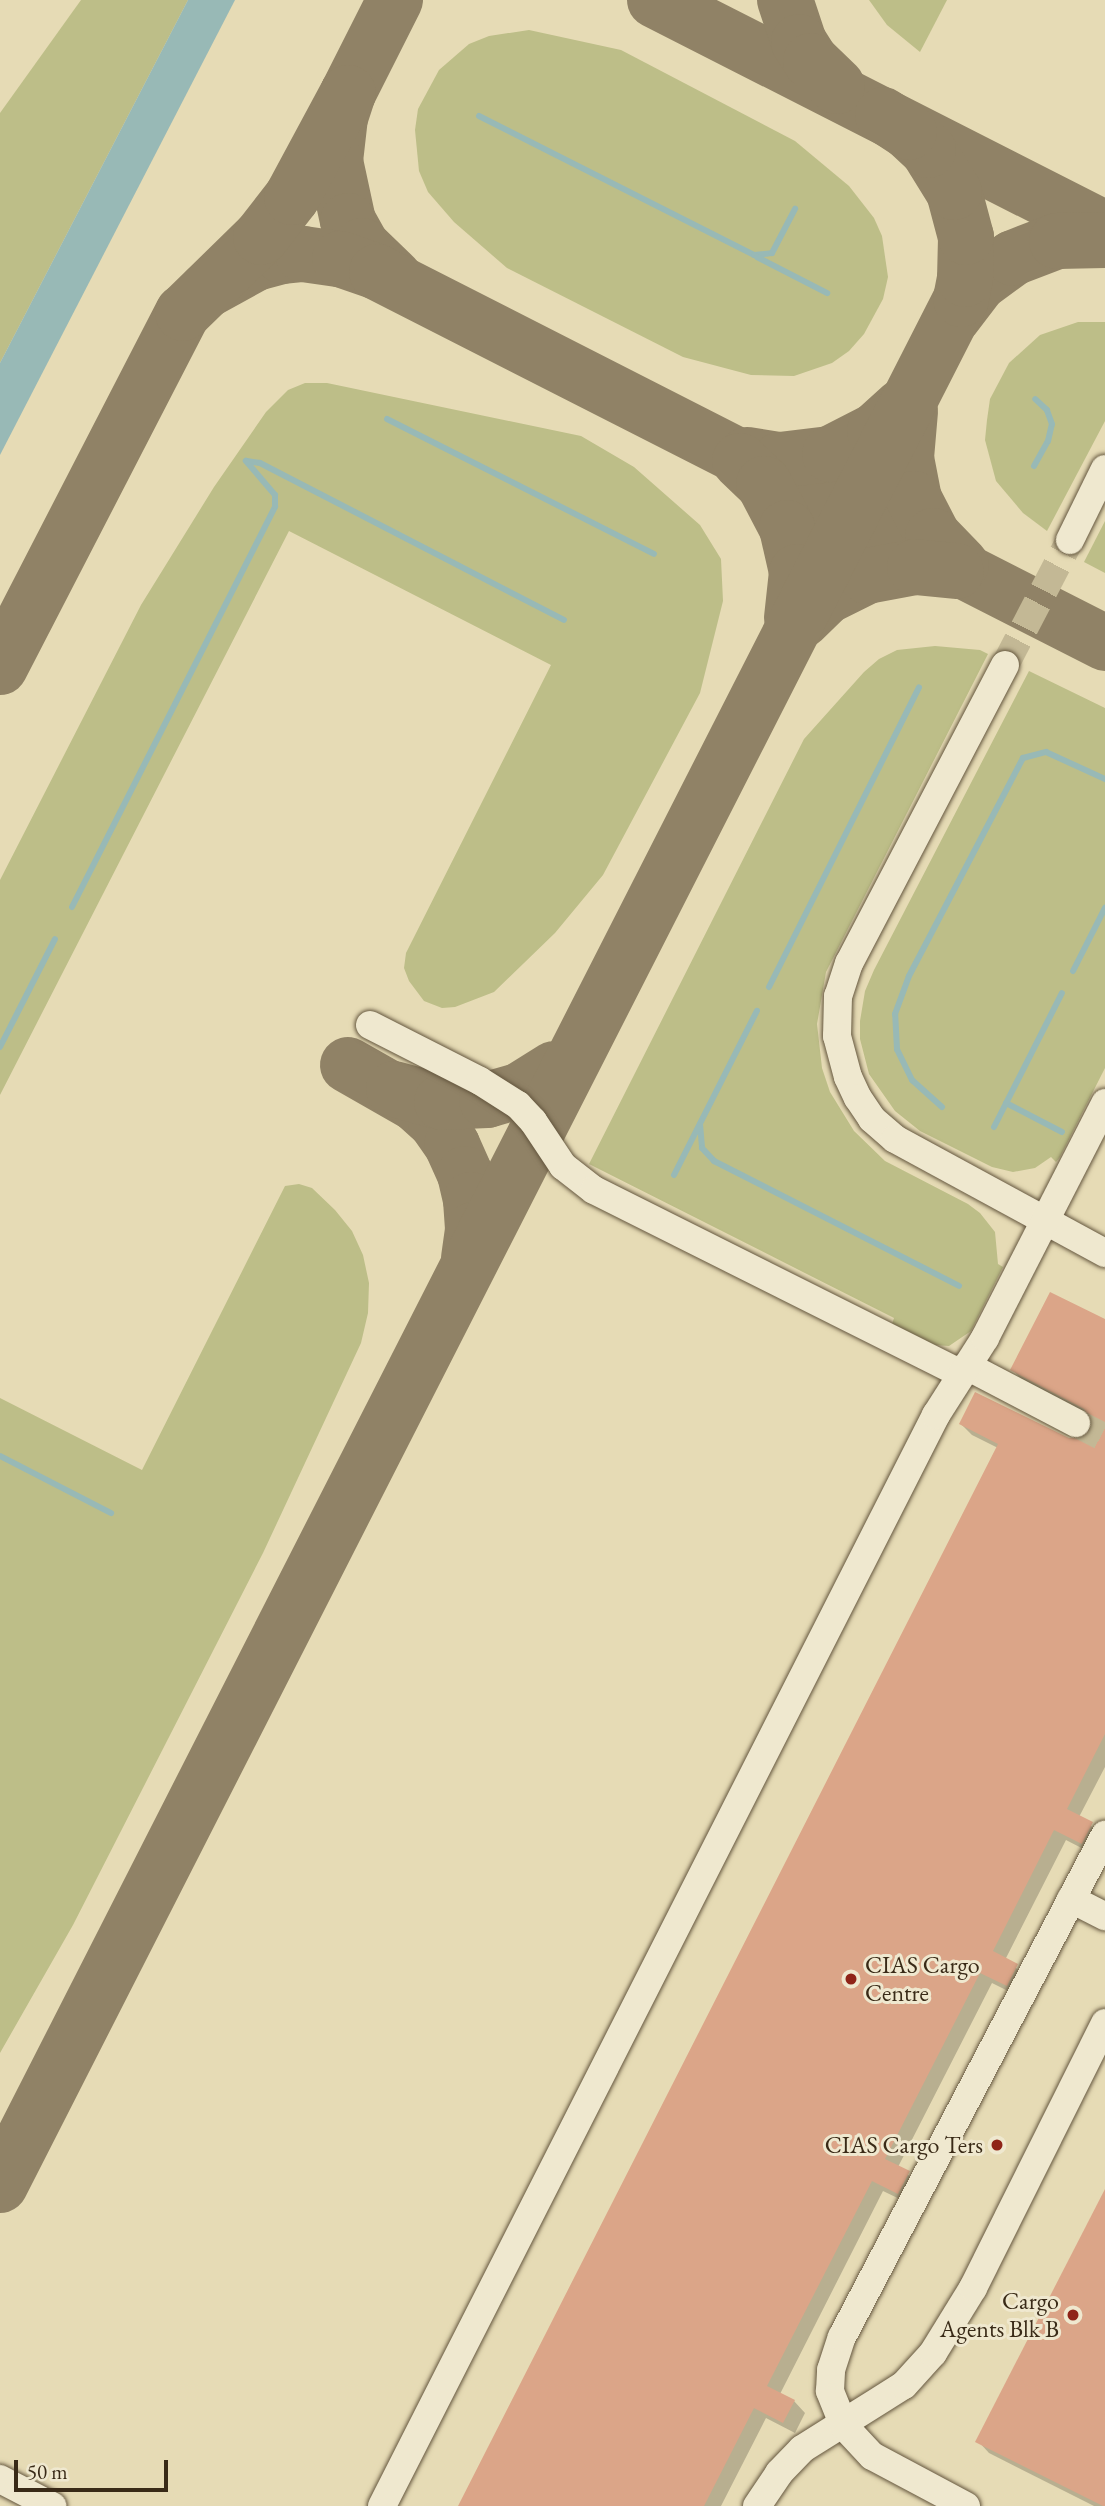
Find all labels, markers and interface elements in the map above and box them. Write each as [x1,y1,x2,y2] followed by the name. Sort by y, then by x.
[865,1951,980,2007] place label: CIAS Cargo Centre
[843,1971,859,1987] marker: CIAS Cargo Centre
[825,2131,983,2159] place label: CIAS Cargo Ters
[989,2137,1005,2153] marker: CIAS Cargo Ters
[940,2287,1059,2343] place label: Cargo Agents Blk B
[1065,2307,1081,2323] marker: Cargo Agents Blk B
[18,2446,172,2490] scale bar
[27,2458,68,2485] text: 50 m

